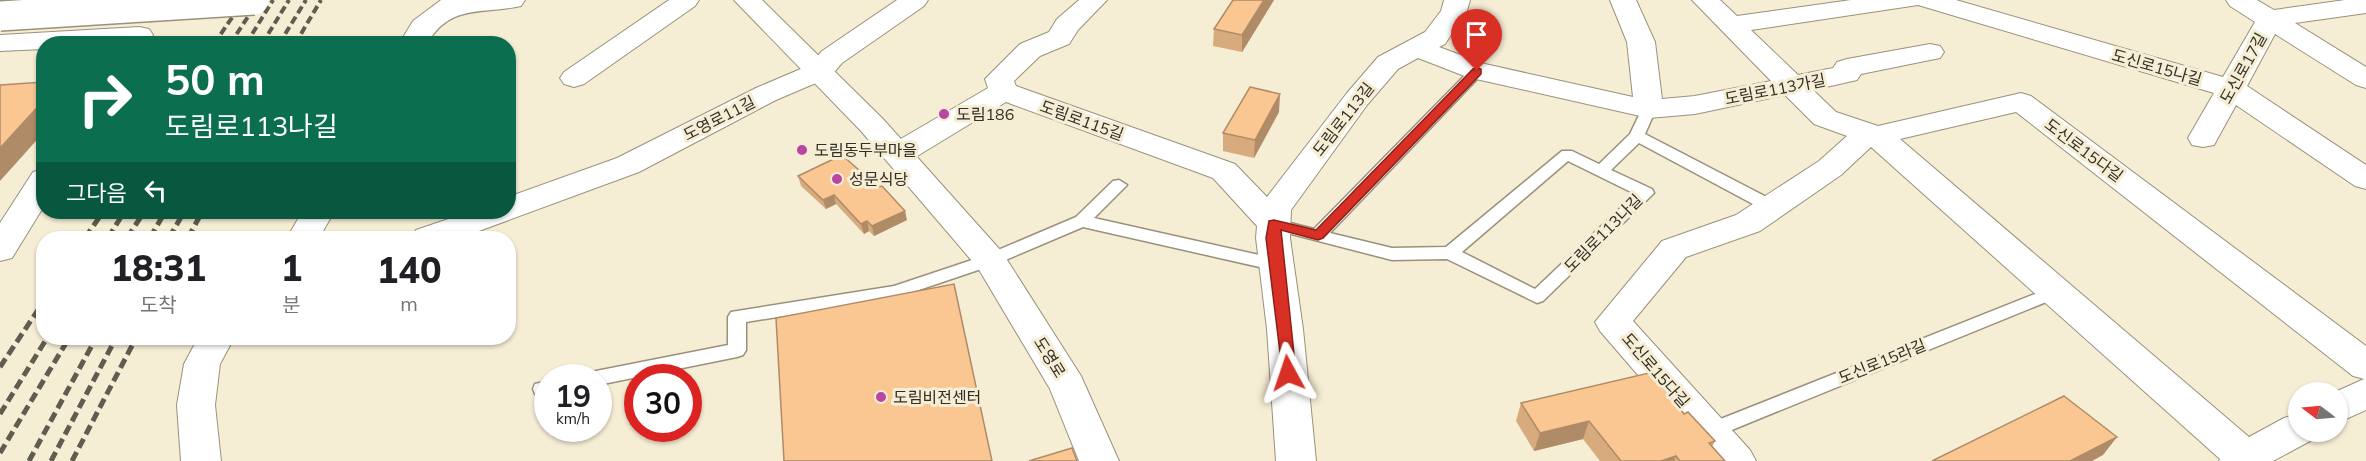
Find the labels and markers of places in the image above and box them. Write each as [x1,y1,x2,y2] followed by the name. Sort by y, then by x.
[1451,9,1502,71] pin
[956,104,1014,124] place label: 도림186
[937,107,951,121] marker: 도림186
[814,140,917,160] place label: 도림동두부마을
[795,143,809,157] marker: 도림동두부마을
[849,169,908,189] place label: 성문식당
[830,172,844,186] marker: 성문식당
[893,387,981,407] place label: 도림비전센터
[874,390,888,404] marker: 도림비전센터

